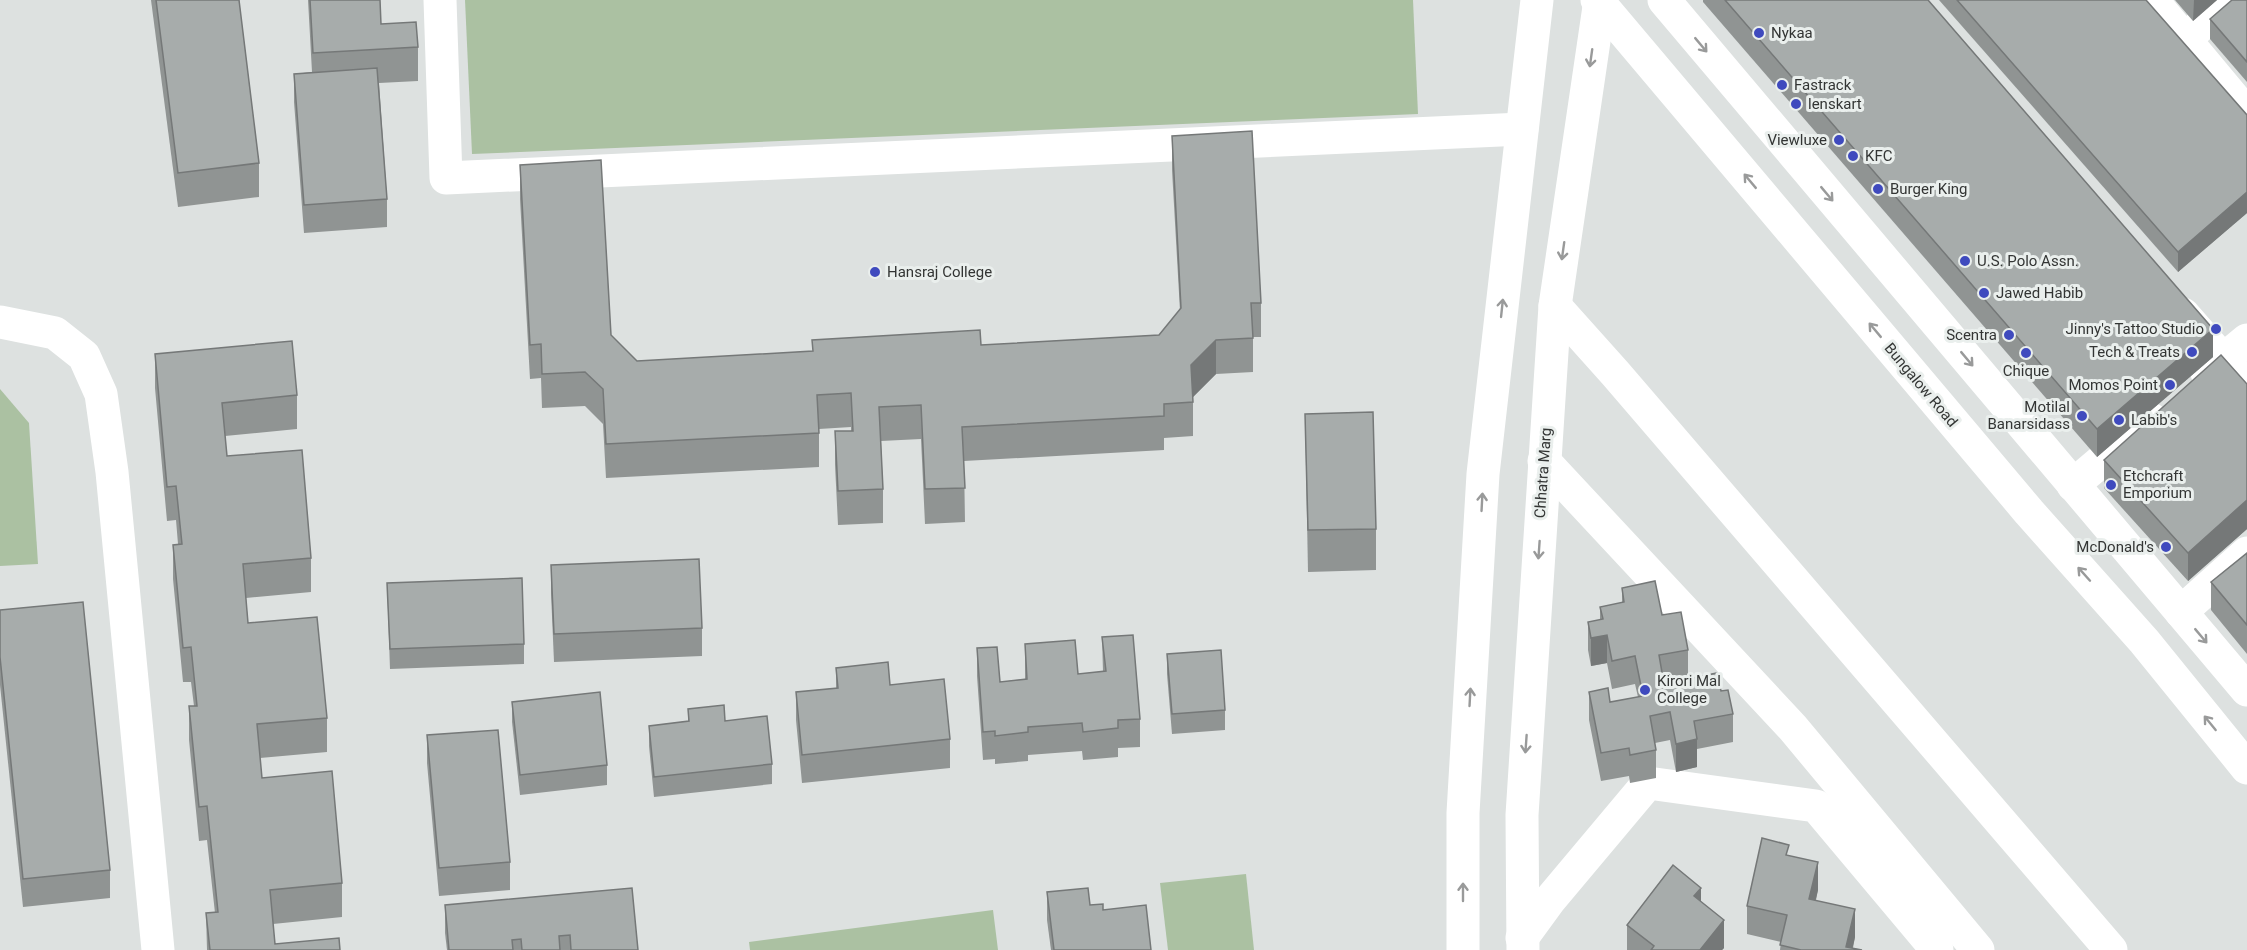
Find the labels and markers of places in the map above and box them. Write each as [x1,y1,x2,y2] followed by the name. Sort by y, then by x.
[1771,24,1813,42] place label: Nykaa
[1752,26,1766,40] marker: Nykaa
[1794,76,1852,94] place label: Fastrack
[1775,78,1789,92] marker: Fastrack
[1808,95,1862,113] place label: lenskart
[1789,97,1803,111] marker: lenskart
[1767,131,1827,149] place label: Viewluxe
[1832,133,1846,147] marker: Viewluxe
[1865,147,1893,165] place label: KFC
[1846,149,1860,163] marker: KFC
[1890,180,1968,198] place label: Burger King
[1871,182,1885,196] marker: Burger King
[1977,252,2079,270] place label: U.S. Polo Assn.
[1958,254,1972,268] marker: U.S. Polo Assn.
[887,263,992,281] place label: Hansraj College
[868,265,882,279] marker: Hansraj College
[1996,284,2083,302] place label: Jawed Habib
[1977,286,1991,300] marker: Jawed Habib
[2066,320,2204,338] place label: Jinny's Tattoo Studio
[2209,322,2223,336] marker: Jinny's Tattoo Studio
[1946,326,1997,344] place label: Scentra
[2002,328,2016,342] marker: Scentra
[2089,343,2180,361] place label: Tech & Treats
[2185,345,2199,359] marker: Tech & Treats
[2019,346,2033,360] marker: Chique
[2003,362,2049,380] place label: Chique
[2068,376,2158,394] place label: Momos Point
[2163,378,2177,392] marker: Momos Point
[1987,398,2070,433] place label: Motilal Banarsidass
[2075,409,2089,423] marker: Motilal Banarsidass
[2131,411,2177,429] place label: Labib's
[2112,413,2126,427] marker: Labib's
[2123,467,2192,502] place label: Etchcraft Emporium
[2104,478,2118,492] marker: Etchcraft Emporium
[2076,538,2154,556] place label: McDonald's
[2159,540,2173,554] marker: McDonald's
[1657,672,1721,707] place label: Kirori Mal College
[1638,683,1652,697] marker: Kirori Mal College

